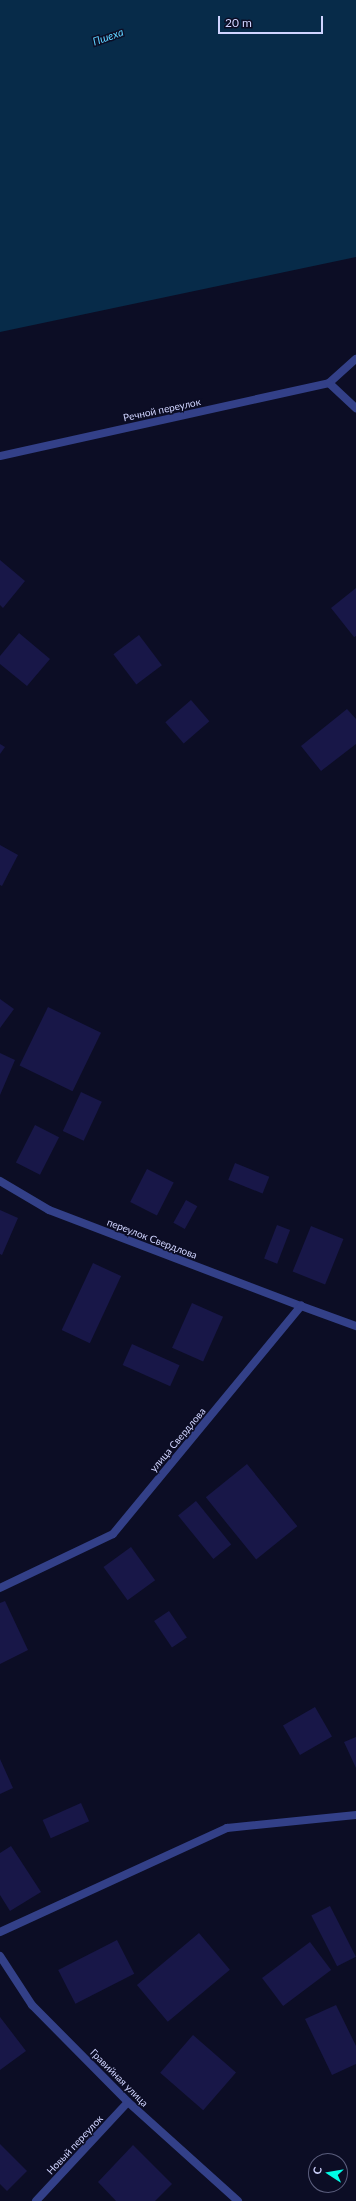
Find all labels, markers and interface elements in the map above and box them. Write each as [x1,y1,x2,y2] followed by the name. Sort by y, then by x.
[220,8,325,34] scale bar
[225,15,252,30] text: 20 m
[91,26,125,48] water label: Пшеха
[122,396,202,424] street label: Речной переулок
[105,1216,199,1262] street label: переулок Свердлова
[148,1406,208,1474] street label: улица Свердлова
[88,2047,150,2109] street label: Гравийная улица
[44,2113,106,2177] street label: Новый переулок
[308,2153,348,2193] north arrow
[310,2166,324,2176] text: С

